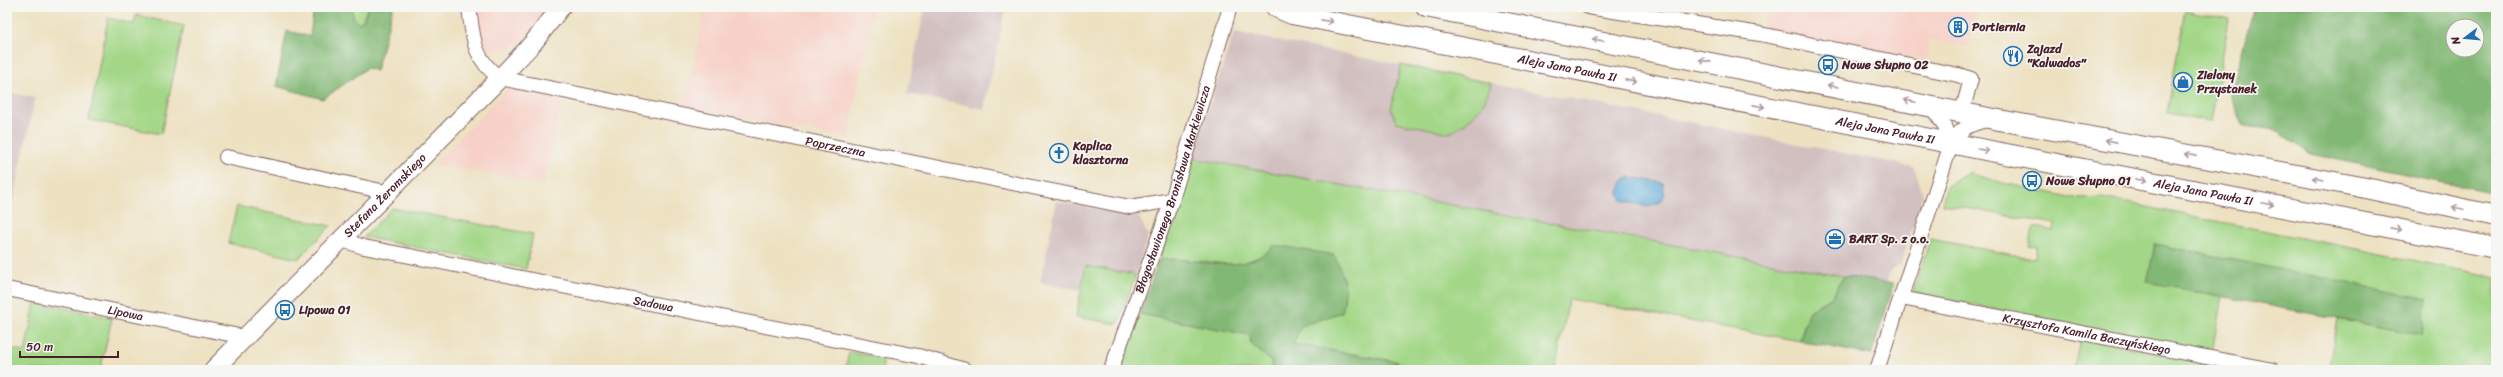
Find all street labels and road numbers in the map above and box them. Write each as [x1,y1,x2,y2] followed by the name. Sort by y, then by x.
[1515,47,1619,89] street label: Aleja Jana Pawła II
[1128,83,1217,296] street label: Błogosławionego Bronisława Markiewicza
[1833,110,1937,151] street label: Aleja Jana Pawła II
[803,130,867,164] street label: Poprzeczna
[338,148,432,243] street label: Stefana Żeromskiego
[2151,172,2255,212] street label: Aleja Jana Pawła II
[631,289,675,319] street label: Sadowa
[106,299,145,327] street label: Lipowa
[2001,307,2172,361] street label: Krzysztofa Kamila Baczyńskiego

